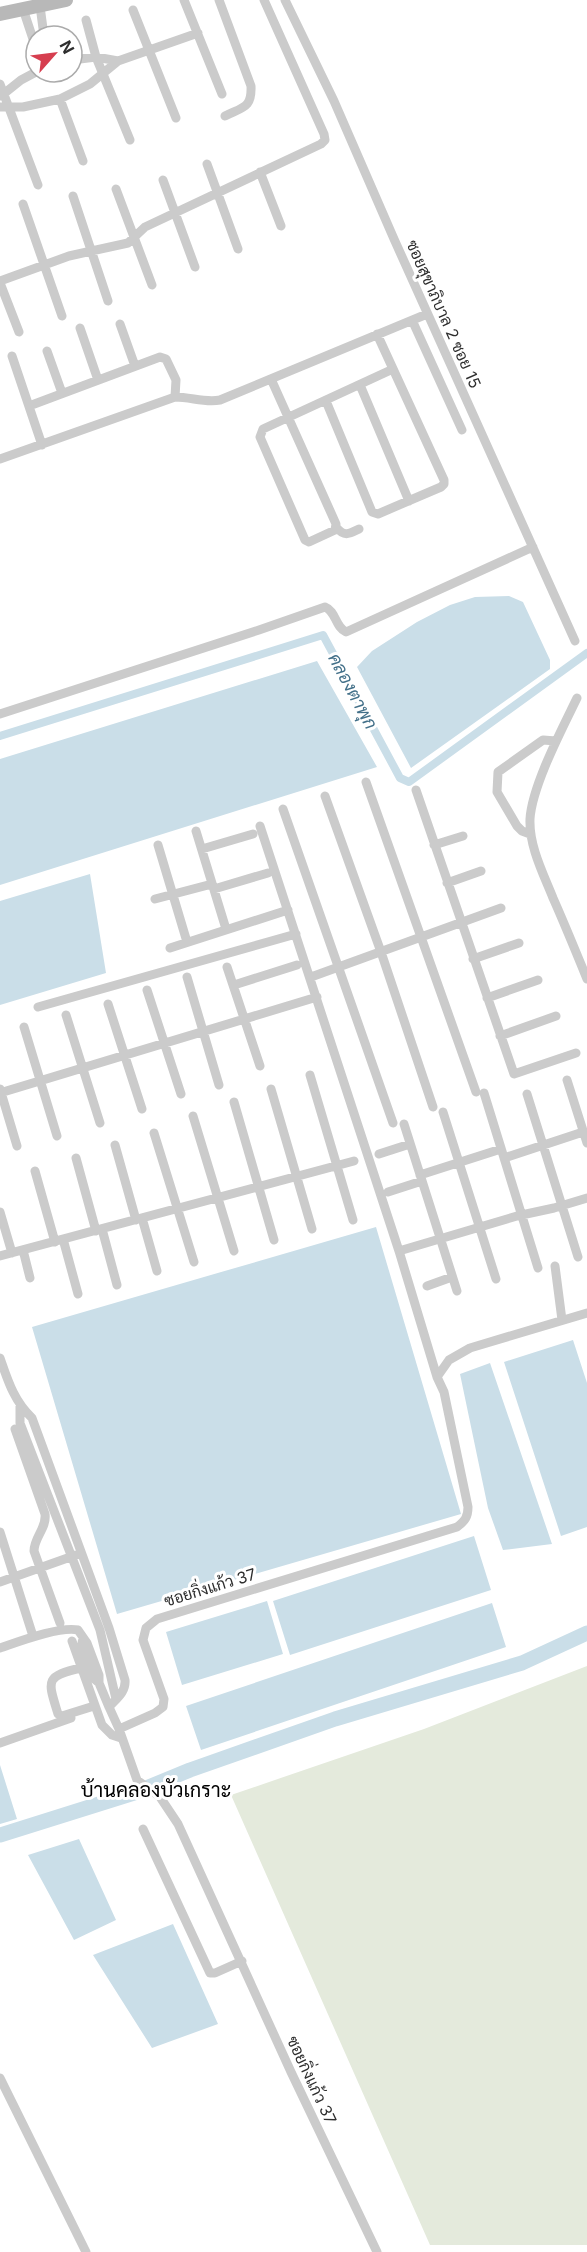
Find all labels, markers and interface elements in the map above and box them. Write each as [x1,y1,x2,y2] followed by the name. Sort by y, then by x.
[24,24,84,84] north arrow
[56,37,79,57] text: N
[400,237,486,392] street label: ซอยสุขาภิบาล 2 ซอย 15
[322,649,382,734] water label: คลองตาพุก
[161,1560,258,1610] street label: ซอยกิ่งแก้ว 37
[81,1778,231,1802] district label: บ้านคลองบัวเกราะ
[283,2031,344,2127] street label: ซอยกิ่งแก้ว 37

